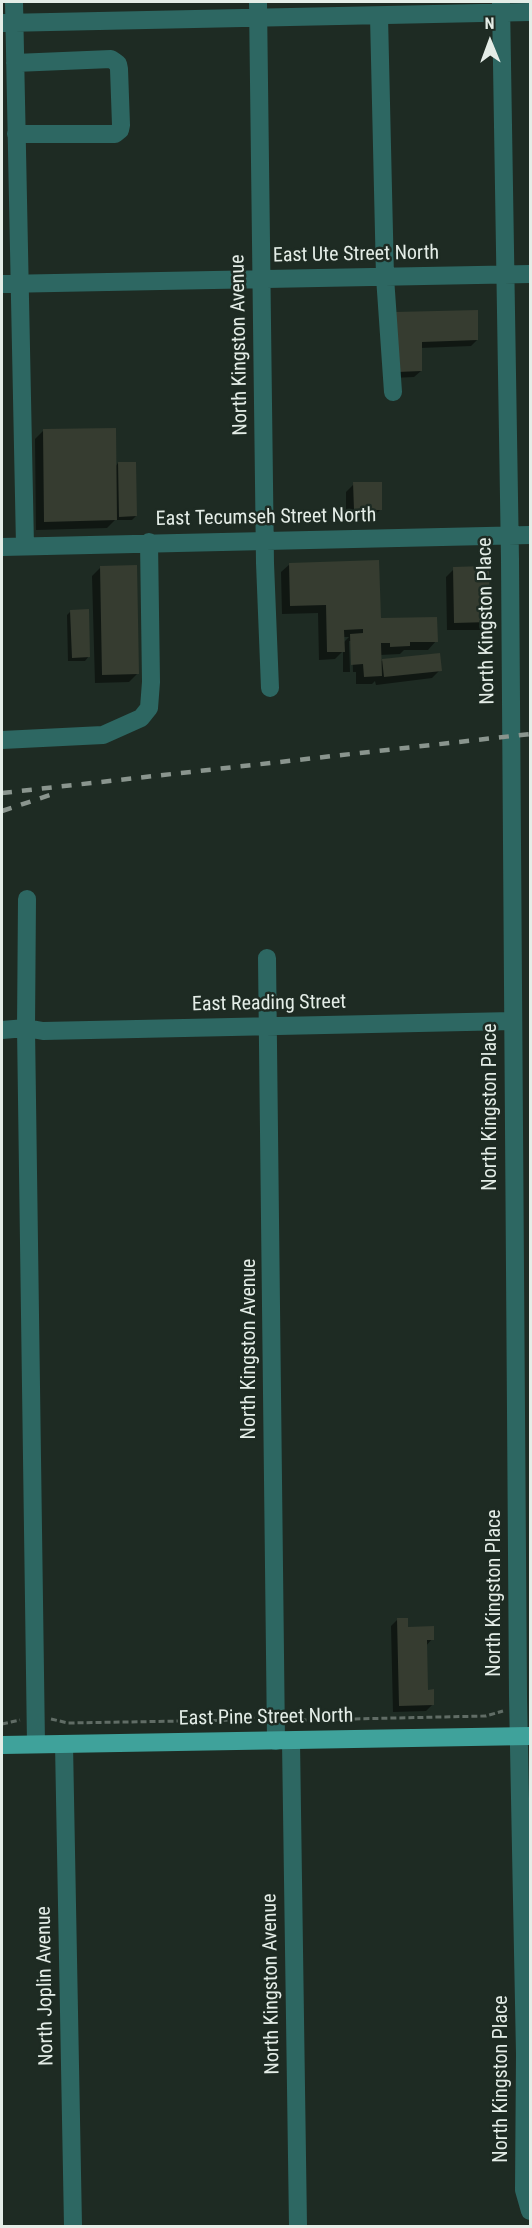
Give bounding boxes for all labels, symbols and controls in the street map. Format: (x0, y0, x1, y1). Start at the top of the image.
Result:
north arrow (460, 12, 520, 72)
text: N (485, 14, 495, 33)
street label: East Ute Street North (273, 242, 439, 268)
street label: North Kingston Avenue (226, 254, 254, 436)
street label: East Tecumseh Street North (155, 504, 377, 532)
street label: North Kingston Place (474, 537, 500, 705)
street label: East Reading Street (192, 991, 346, 1017)
street label: North Kingston Place (479, 1023, 503, 1191)
street label: North Kingston Avenue (238, 1259, 262, 1439)
street label: North Kingston Place (483, 1509, 507, 1677)
street label: East Pine Street North (179, 1704, 353, 1732)
street label: North Kingston Avenue (258, 1893, 286, 2075)
street label: North Joplin Avenue (33, 1906, 59, 2066)
street label: North Kingston Place (490, 1995, 514, 2163)

